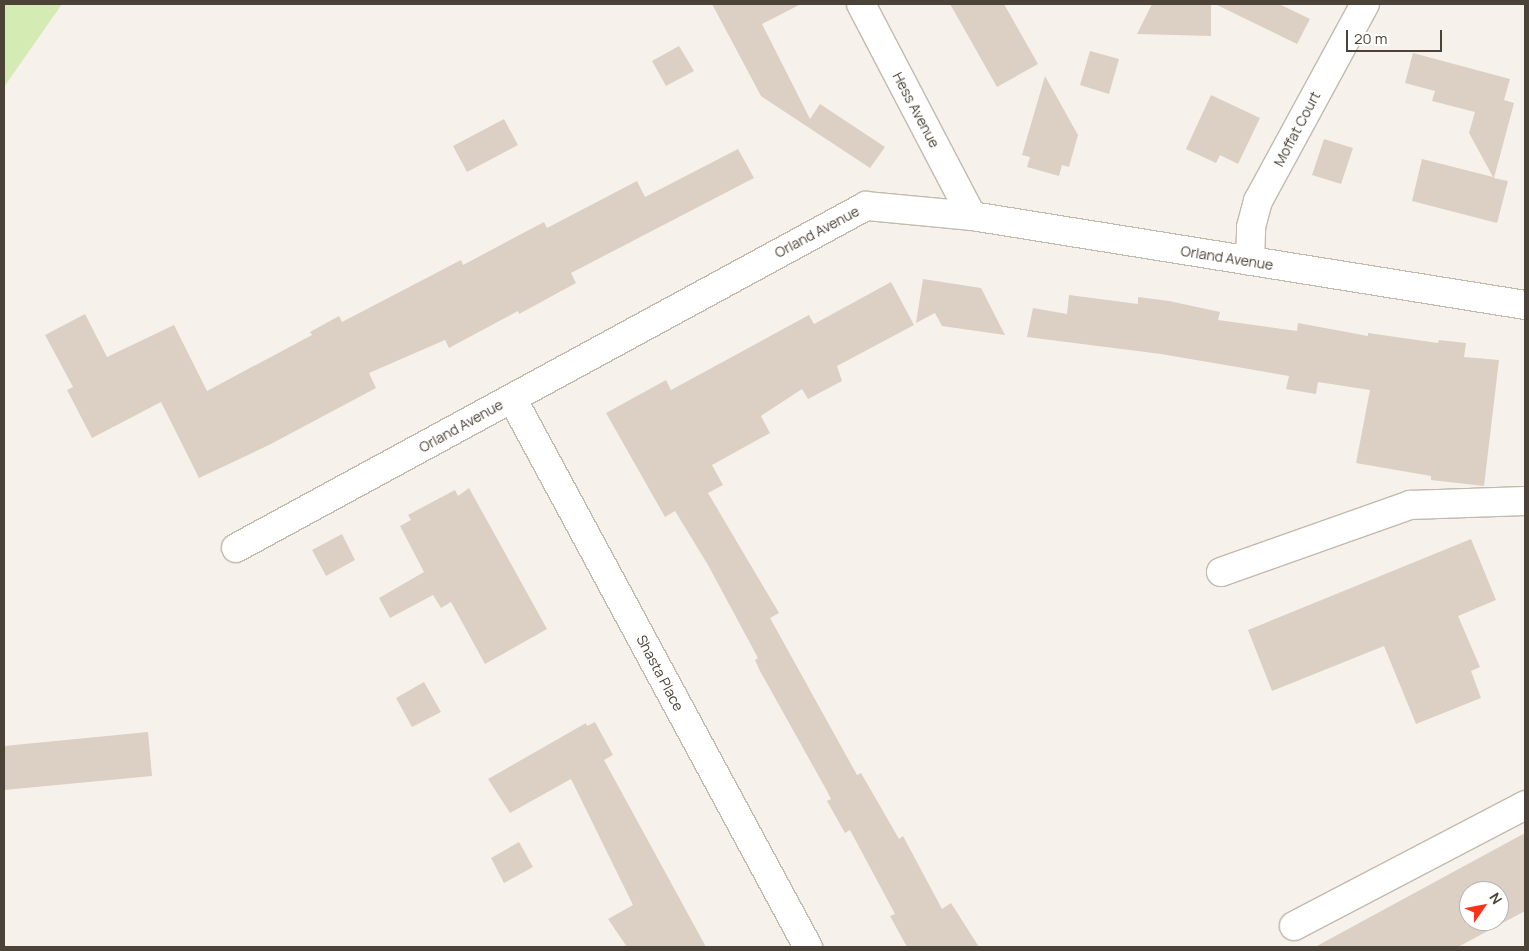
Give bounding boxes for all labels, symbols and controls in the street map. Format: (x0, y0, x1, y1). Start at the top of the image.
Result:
scale bar (1349, 20, 1445, 52)
text: 20 m (1354, 28, 1387, 49)
street label: Hess Avenue (889, 69, 943, 151)
street label: Moffat Court (1270, 89, 1324, 169)
street label: Orland Avenue (772, 203, 862, 261)
street label: Orland Avenue (1180, 242, 1274, 274)
street label: Orland Avenue (416, 396, 506, 456)
street label: Shasta Place (633, 632, 687, 714)
north arrow (1459, 881, 1509, 931)
text: N (1485, 889, 1507, 907)

